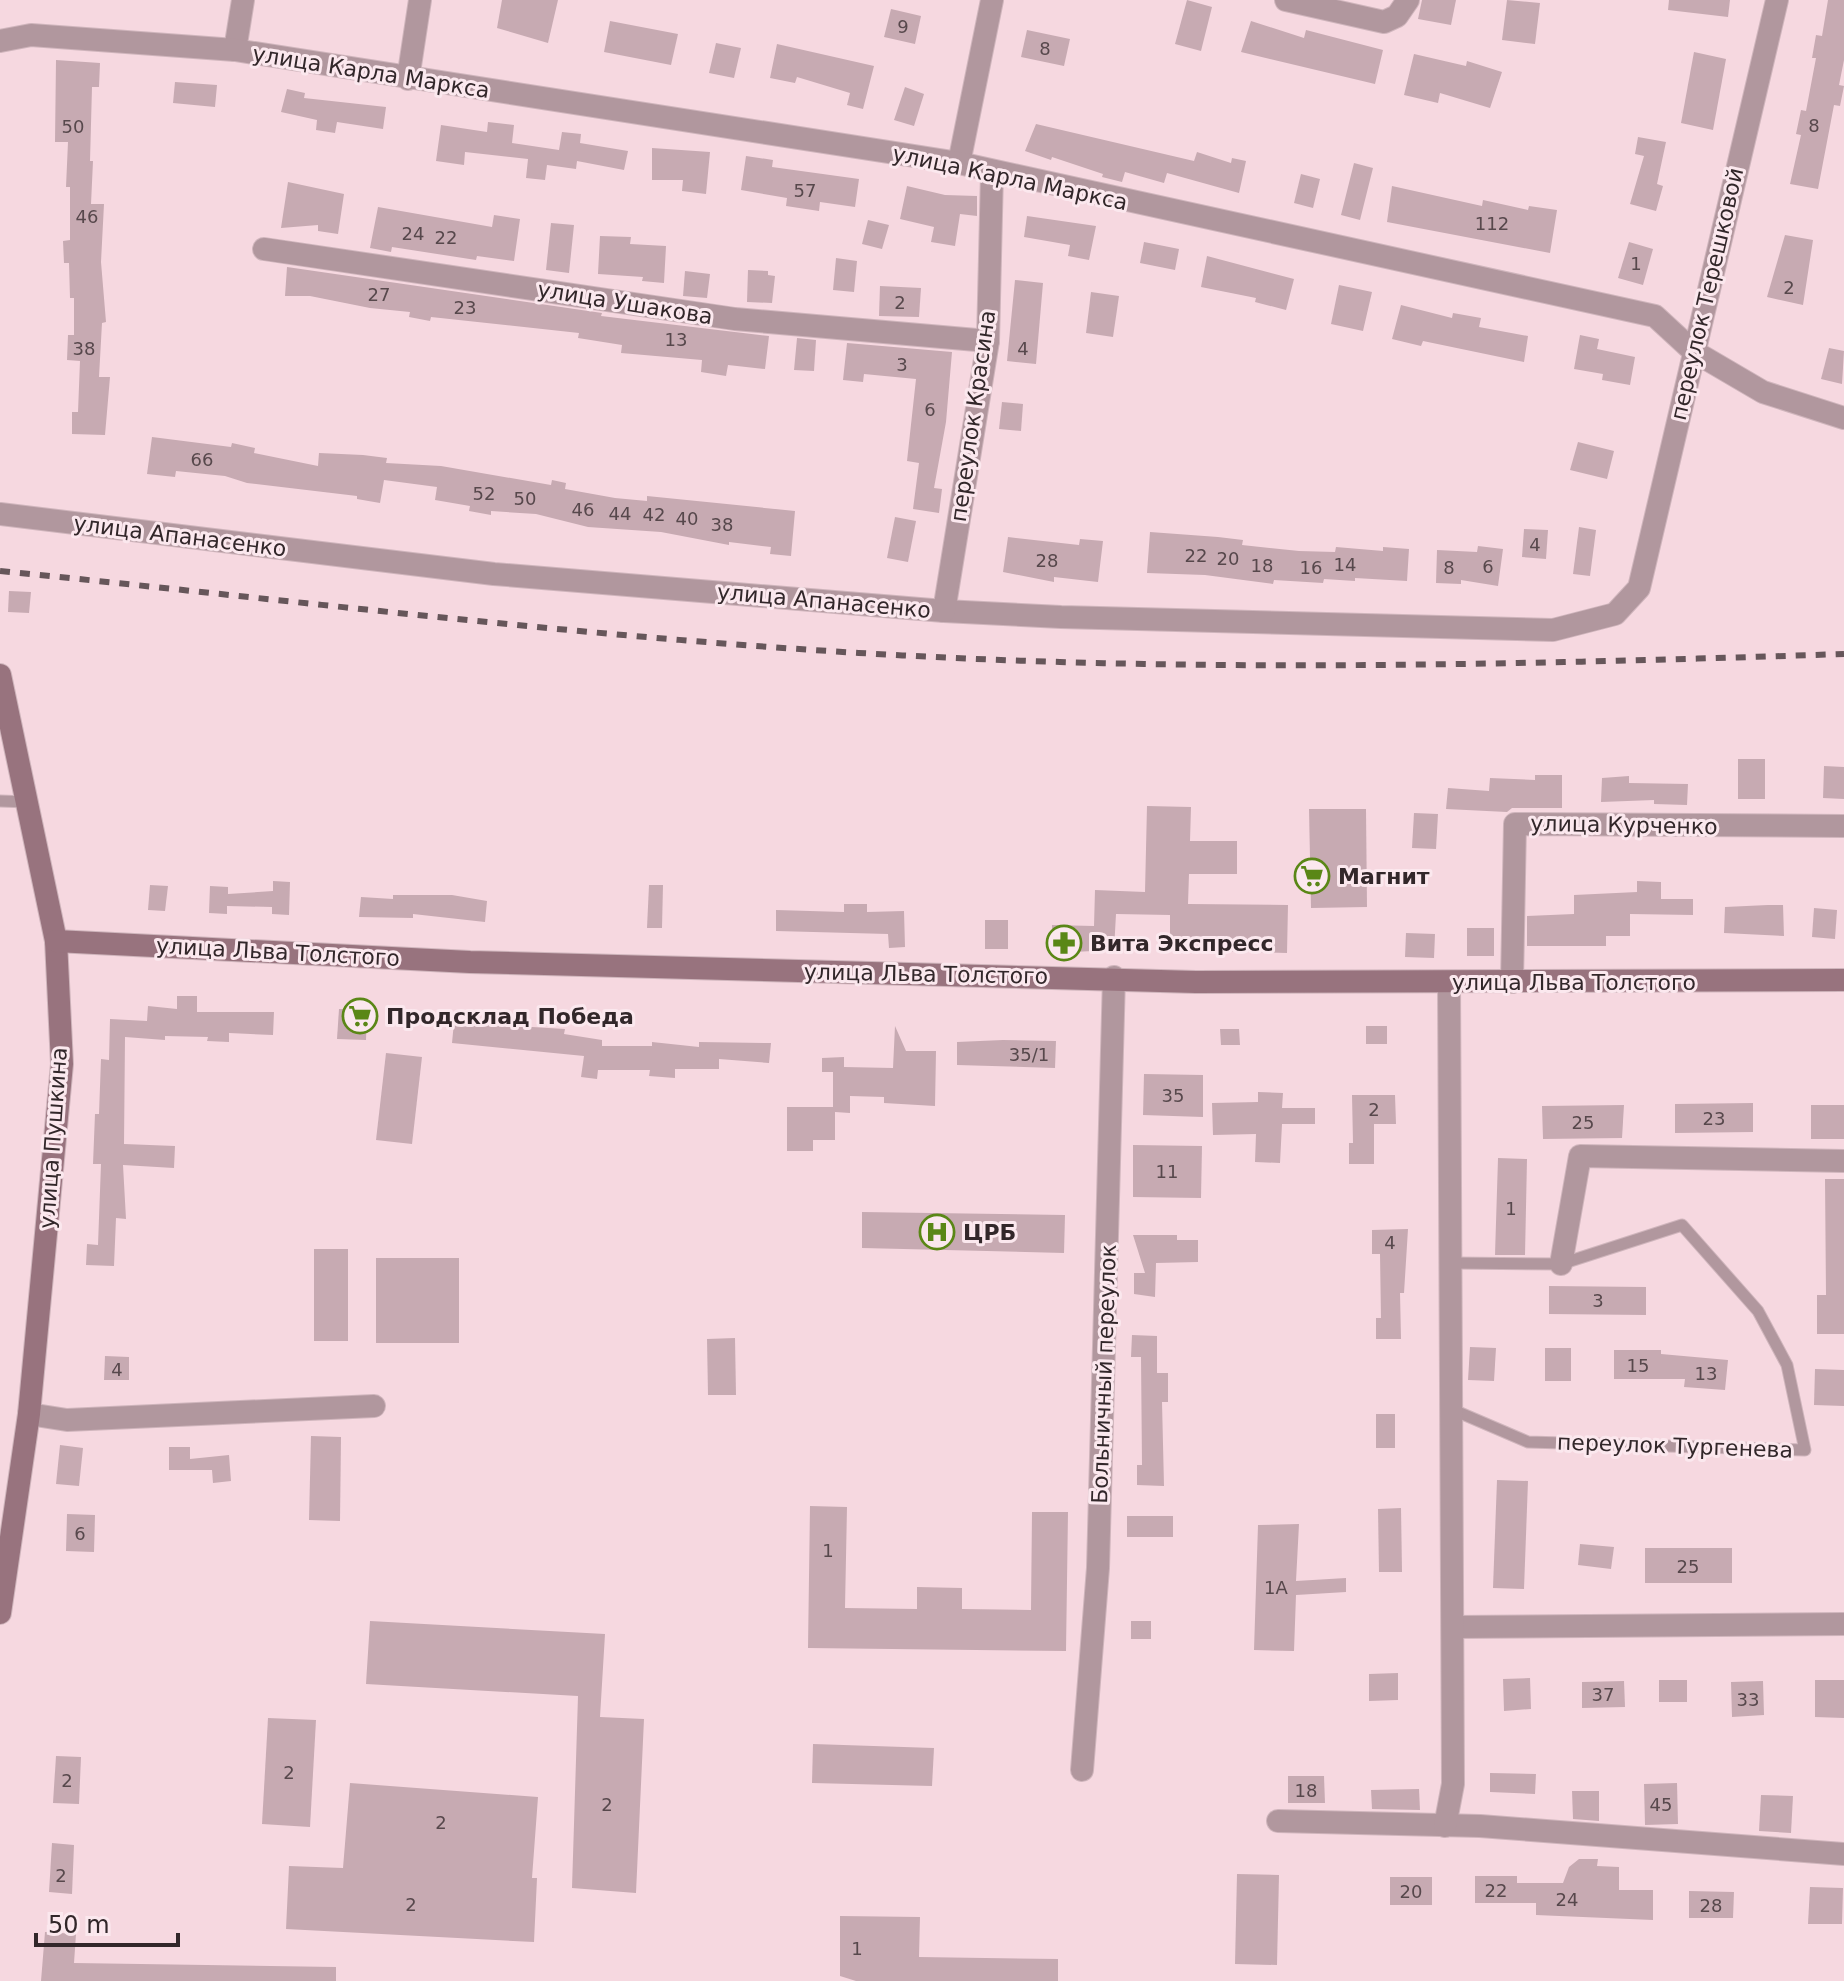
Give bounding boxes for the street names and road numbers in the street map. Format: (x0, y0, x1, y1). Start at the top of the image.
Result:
street label: улица Карла Маркса (251, 41, 491, 103)
street label: улица Карла Маркса (890, 141, 1130, 215)
street label: переулок Терешковой (1666, 165, 1748, 423)
street label: улица Ушакова (536, 277, 714, 329)
street label: переулок Красина (946, 309, 1000, 523)
street label: улица Апанасенко (72, 511, 288, 561)
street label: улица Апанасенко (716, 579, 932, 623)
street label: улица Курченко (1530, 811, 1718, 839)
street label: улица Льва Толстого (155, 933, 401, 971)
street label: улица Льва Толстого (804, 959, 1048, 989)
street label: улица Льва Толстого (1452, 970, 1696, 995)
street label: улица Пушкина (34, 1046, 72, 1230)
street label: Больничный переулок (1087, 1244, 1121, 1504)
street label: переулок Тургенева (1557, 1429, 1793, 1463)

